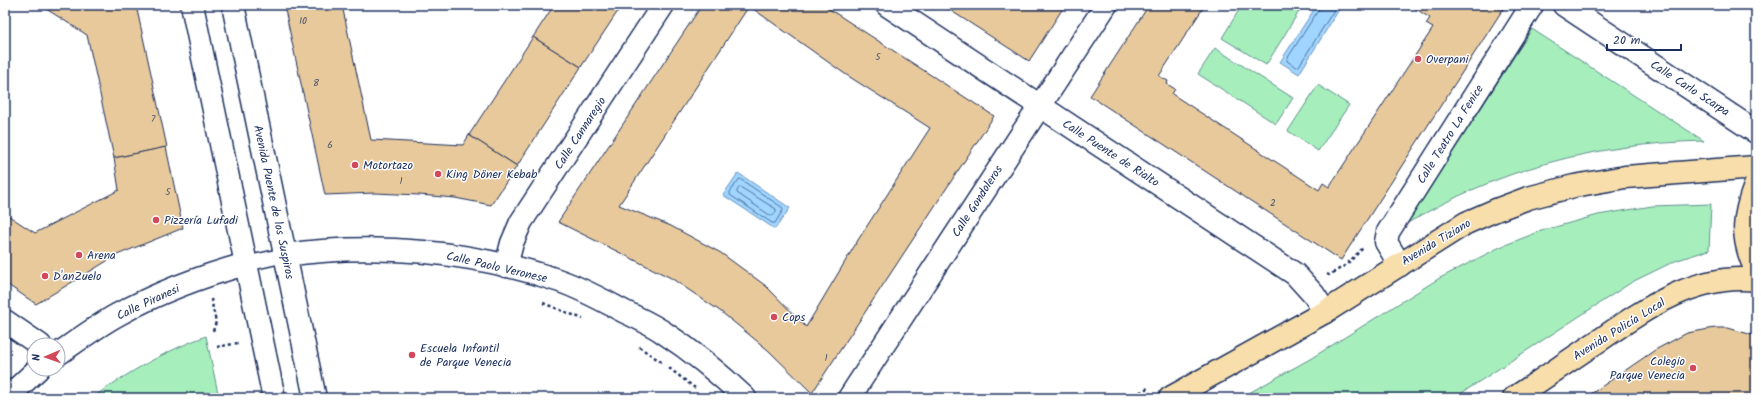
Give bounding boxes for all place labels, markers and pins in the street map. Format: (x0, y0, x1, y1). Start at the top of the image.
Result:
place label: Overpani (1426, 50, 1470, 69)
marker: Overpani (1413, 54, 1423, 64)
place label: Motortazo (363, 156, 413, 175)
marker: Motortazo (350, 160, 360, 170)
place label: King Döner Kebab (446, 165, 538, 184)
marker: King Döner Kebab (433, 169, 443, 179)
place label: Pizzería Lufadi (164, 211, 239, 230)
marker: Pizzería Lufadi (151, 215, 161, 225)
place label: Arena (87, 246, 116, 265)
marker: Arena (74, 250, 84, 260)
place label: D'anZuelo (53, 267, 102, 286)
marker: D'anZuelo (40, 271, 50, 281)
place label: Cops (782, 308, 805, 327)
marker: Cops (769, 312, 779, 322)
place label: Escuela Infantil de Parque Venecia (420, 339, 512, 372)
marker: Escuela Infantil de Parque Venecia (407, 350, 417, 360)
place label: Colegio Parque Venecia (1610, 352, 1685, 385)
marker: Colegio Parque Venecia (1688, 363, 1698, 373)

